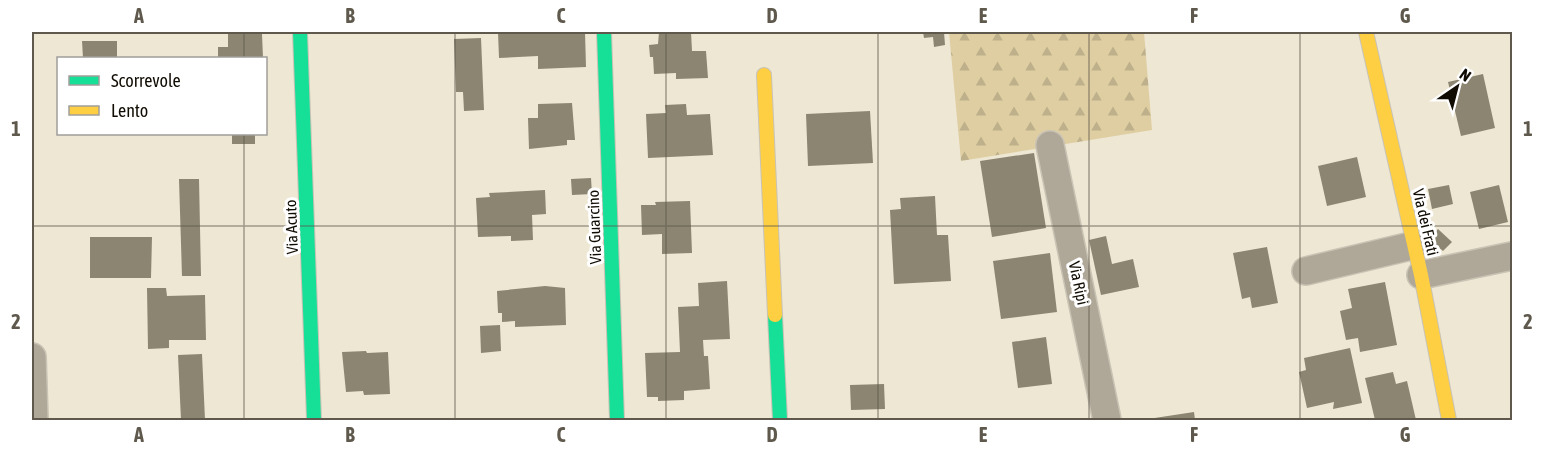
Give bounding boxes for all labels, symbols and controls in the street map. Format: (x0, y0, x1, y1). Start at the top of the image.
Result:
text: A (133, 4, 144, 27)
text: B (345, 4, 355, 27)
text: C (557, 4, 566, 27)
text: D (766, 4, 778, 27)
text: E (979, 4, 988, 27)
text: F (1190, 4, 1198, 27)
text: G (1400, 4, 1411, 27)
legend (57, 57, 267, 135)
north arrow (1427, 57, 1487, 117)
text: N (1457, 65, 1475, 85)
text: Scorrevole (111, 70, 181, 91)
text: Lento (111, 100, 148, 121)
text: 1 (11, 117, 21, 140)
text: 1 (1523, 117, 1533, 140)
street label: Via dei Frati (1410, 187, 1442, 257)
street label: Via Guarcino (584, 190, 604, 264)
street label: Via Acuto (281, 199, 301, 255)
street label: Via Ripi (1065, 260, 1092, 307)
text: 2 (11, 310, 21, 333)
text: 2 (1523, 310, 1533, 333)
text: A (133, 423, 144, 446)
text: B (345, 423, 355, 446)
text: C (557, 423, 566, 446)
text: D (766, 423, 778, 446)
text: E (979, 423, 988, 446)
text: F (1190, 423, 1198, 446)
text: G (1400, 423, 1411, 446)

